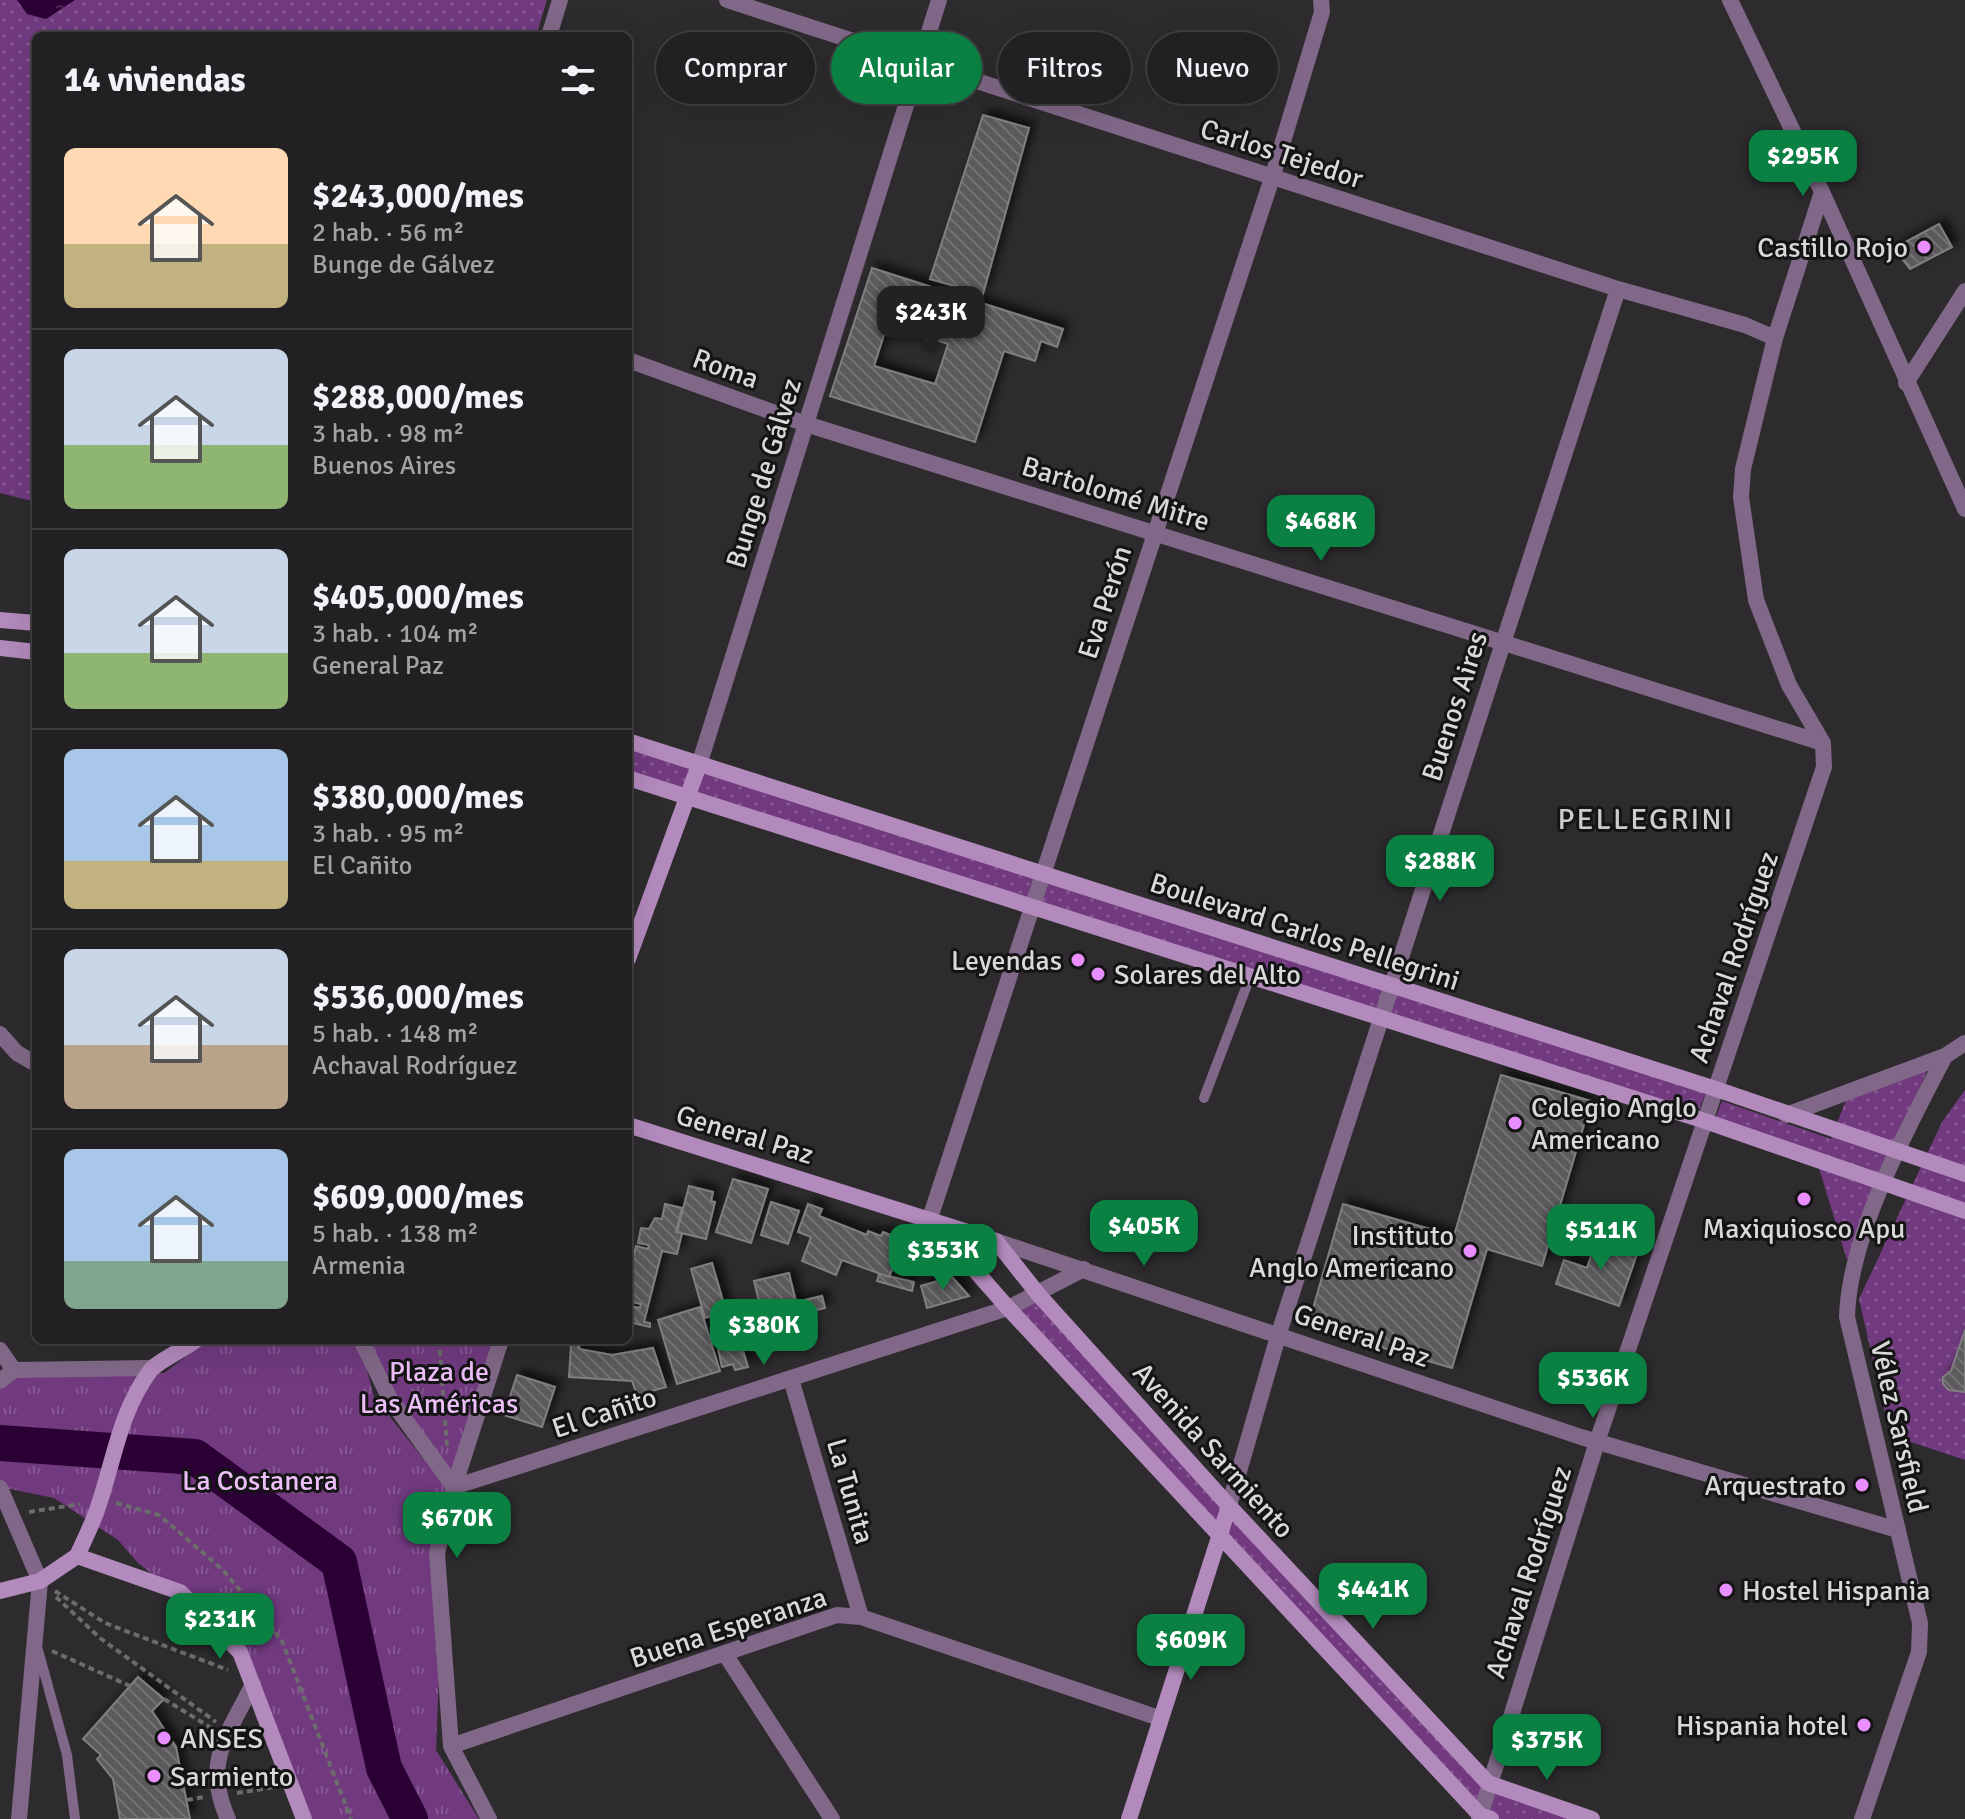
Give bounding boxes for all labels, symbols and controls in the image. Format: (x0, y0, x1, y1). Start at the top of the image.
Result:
chip: Comprar (656, 32, 815, 104)
chip: Alquilar (831, 32, 982, 104)
chip: Filtros (998, 32, 1131, 104)
chip: Nuevo (1147, 32, 1278, 104)
icon: filters (556, 58, 600, 102)
text: 14 viviendas (64, 59, 246, 101)
street label: Carlos Tejedor (1196, 112, 1368, 196)
pin: $295K (1747, 130, 1859, 198)
text: $295K (1767, 140, 1839, 172)
text: $243,000/mes (312, 175, 524, 217)
icon: home (128, 180, 224, 276)
text: 2 hab. · 56 m² (312, 217, 464, 249)
place label: Castillo Rojo (1757, 231, 1908, 265)
marker: Castillo Rojo (1915, 238, 1933, 256)
text: Bunge de Gálvez (312, 249, 495, 281)
pin: $243K (875, 286, 987, 354)
text: $243K (895, 296, 967, 328)
street label: Roma (688, 341, 763, 396)
street label: Bunge de Gálvez (719, 374, 809, 572)
text: $288,000/mes (312, 376, 524, 418)
icon: home (128, 381, 224, 477)
text: 3 hab. · 98 m² (312, 418, 464, 450)
street label: Bartolomé Mitre (1018, 449, 1214, 539)
text: Buenos Aires (312, 450, 456, 482)
pin: $468K (1265, 495, 1377, 563)
text: $468K (1285, 505, 1357, 537)
street label: Eva Perón (1071, 541, 1139, 663)
text: $405,000/mes (312, 576, 524, 618)
icon: home (128, 581, 224, 677)
text: 3 hab. · 104 m² (312, 618, 479, 650)
street label: Buenos Aires (1415, 627, 1495, 785)
text: General Paz (312, 650, 444, 682)
text: $380,000/mes (312, 776, 524, 818)
icon: home (128, 781, 224, 877)
district label: PELLEGRINI (1558, 801, 1734, 838)
text: 3 hab. · 95 m² (312, 818, 464, 850)
pin: $288K (1384, 835, 1496, 903)
text: $288K (1404, 845, 1476, 877)
street label: Achaval Rodríguez (1682, 847, 1786, 1067)
text: El Cañito (312, 850, 412, 882)
street label: Boulevard Carlos Pellegrini (1146, 866, 1464, 998)
place label: Leyendas (951, 944, 1062, 978)
marker: Leyendas (1069, 951, 1087, 969)
place label: Solares del Alto (1114, 958, 1301, 992)
marker: Solares del Alto (1089, 965, 1107, 983)
text: $536,000/mes (312, 976, 524, 1018)
icon: home (128, 981, 224, 1077)
text: 5 hab. · 148 m² (312, 1018, 479, 1050)
text: Achaval Rodríguez (312, 1050, 517, 1082)
place label: Colegio Anglo Americano (1531, 1091, 1697, 1157)
street label: General Paz (672, 1098, 818, 1172)
marker: Colegio Anglo Americano (1506, 1114, 1524, 1132)
text: $609,000/mes (312, 1176, 524, 1218)
icon: home (128, 1181, 224, 1277)
marker: Maxiquiosco Apu (1795, 1190, 1813, 1208)
pin: $405K (1088, 1200, 1200, 1268)
pin: $511K (1545, 1204, 1657, 1272)
text: $405K (1108, 1210, 1180, 1242)
place label: Maxiquiosco Apu (1703, 1212, 1905, 1246)
text: $511K (1565, 1214, 1637, 1246)
text: 5 hab. · 138 m² (312, 1218, 479, 1250)
place label: Instituto Anglo Americano (1249, 1219, 1454, 1285)
pin: $353K (887, 1224, 999, 1292)
text: $353K (907, 1234, 979, 1266)
marker: Instituto Anglo Americano (1461, 1242, 1479, 1260)
text: Armenia (312, 1250, 406, 1282)
street label: General Paz (1289, 1297, 1434, 1375)
pin: $380K (708, 1299, 820, 1367)
text: $380K (728, 1309, 800, 1341)
street label: Vélez Sarsfield (1863, 1338, 1935, 1516)
pin: $536K (1537, 1352, 1649, 1420)
park label: Plaza de Las Américas (360, 1355, 518, 1421)
street label: Avenida Sarmiento (1126, 1356, 1301, 1545)
text: $536K (1557, 1362, 1629, 1394)
street label: El Cañito (548, 1380, 661, 1446)
street label: La Tunita (819, 1435, 881, 1548)
street label: Achaval Rodríguez (1479, 1462, 1579, 1683)
park label: La Costanera (182, 1464, 338, 1498)
place label: Arquestrato (1705, 1469, 1846, 1503)
marker: Arquestrato (1853, 1476, 1871, 1494)
pin: $670K (401, 1492, 513, 1560)
text: $670K (421, 1502, 493, 1534)
pin: $441K (1317, 1563, 1429, 1631)
text: $441K (1337, 1573, 1409, 1605)
place label: Hostel Hispania (1742, 1574, 1930, 1608)
street label: Buena Esperanza (626, 1580, 831, 1676)
marker: Hostel Hispania (1717, 1581, 1735, 1599)
pin: $231K (164, 1593, 276, 1661)
text: $231K (184, 1603, 256, 1635)
pin: $609K (1135, 1614, 1247, 1682)
text: $609K (1155, 1624, 1227, 1656)
place label: Hispania hotel (1676, 1709, 1848, 1743)
pin: $375K (1491, 1714, 1603, 1782)
marker: Hispania hotel (1855, 1716, 1873, 1734)
place label: ANSES (180, 1722, 263, 1756)
text: $375K (1511, 1724, 1583, 1756)
marker: ANSES (155, 1729, 173, 1747)
place label: Sarmiento (170, 1760, 293, 1794)
marker: Sarmiento (145, 1767, 163, 1785)

